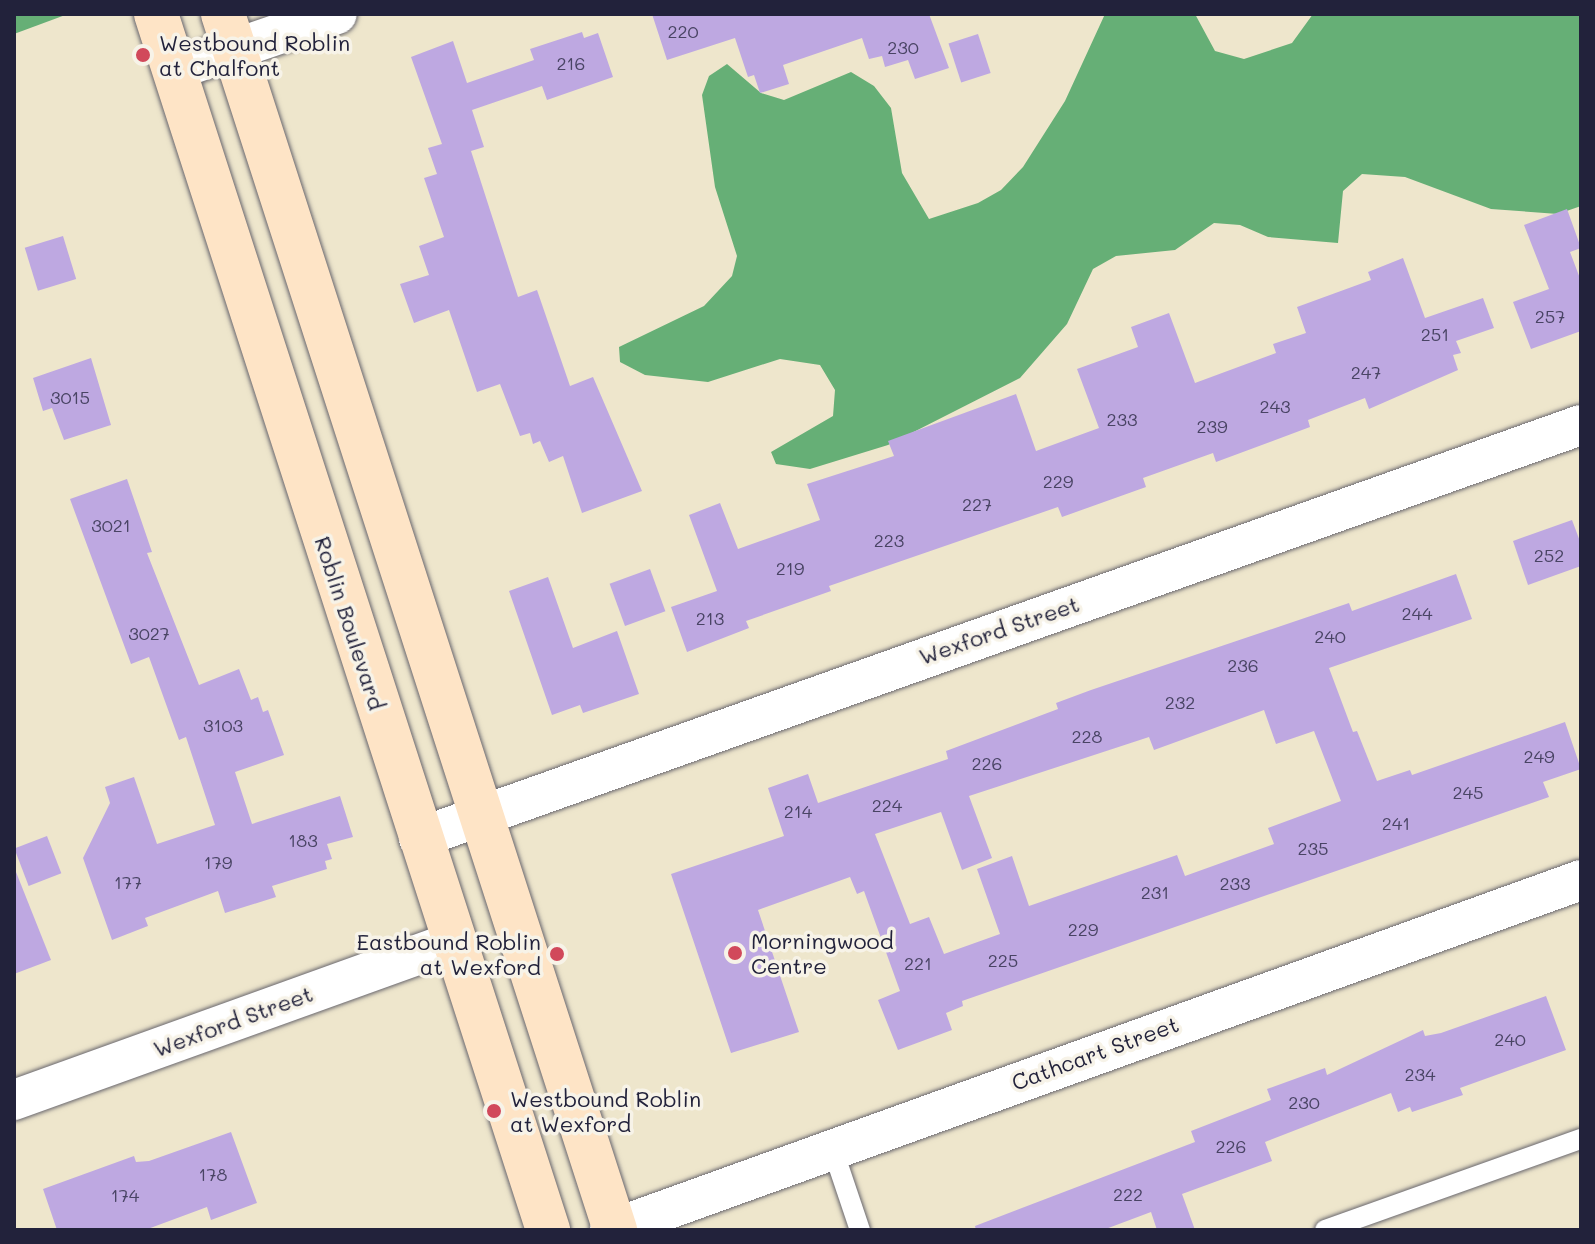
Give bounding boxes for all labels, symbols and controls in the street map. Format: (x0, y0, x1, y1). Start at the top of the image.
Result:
house number: 220 (667, 20, 699, 42)
place label: Westbound Roblin at Chalfont (159, 29, 350, 80)
house number: 230 (887, 36, 919, 58)
marker: Westbound Roblin at Chalfont (134, 46, 152, 64)
house number: 216 (557, 52, 585, 74)
house number: 257 (1535, 305, 1565, 327)
house number: 251 (1421, 323, 1449, 345)
house number: 247 (1351, 361, 1381, 383)
house number: 3015 (50, 386, 90, 408)
house number: 243 (1259, 395, 1291, 417)
house number: 233 (1106, 408, 1138, 430)
house number: 239 (1196, 415, 1228, 437)
house number: 229 (1043, 470, 1073, 492)
house number: 227 (962, 493, 992, 515)
house number: 3021 (91, 514, 131, 536)
house number: 223 (874, 529, 904, 551)
street label: Roblin Boulevard (310, 533, 390, 713)
house number: 252 (1534, 544, 1564, 566)
house number: 219 (776, 557, 804, 579)
street label: Wexford Street (915, 590, 1083, 670)
house number: 244 (1401, 602, 1433, 624)
house number: 213 (696, 607, 724, 629)
house number: 3027 (128, 622, 170, 644)
house number: 240 (1314, 625, 1346, 647)
house number: 236 (1227, 654, 1259, 676)
house number: 232 (1165, 691, 1195, 713)
house number: 3103 (203, 714, 243, 736)
house number: 228 (1072, 725, 1102, 747)
house number: 249 (1523, 745, 1555, 767)
house number: 226 (972, 752, 1002, 774)
house number: 245 (1452, 781, 1484, 803)
house number: 224 (872, 794, 902, 816)
house number: 214 (784, 800, 812, 822)
house number: 241 (1382, 812, 1410, 834)
house number: 183 (288, 829, 318, 851)
house number: 235 (1297, 837, 1329, 859)
house number: 179 (204, 851, 232, 873)
house number: 177 (114, 871, 142, 893)
house number: 233 (1219, 872, 1251, 894)
house number: 231 (1141, 881, 1169, 903)
house number: 229 (1068, 918, 1098, 940)
place label: Morningwood Centre (751, 927, 894, 978)
place label: Eastbound Roblin at Wexford (356, 928, 541, 980)
marker: Morningwood Centre (726, 944, 744, 962)
marker: Eastbound Roblin at Wexford (548, 945, 566, 963)
house number: 225 (988, 949, 1018, 971)
house number: 221 (904, 952, 932, 974)
street label: Wexford Street (150, 980, 316, 1062)
street label: Cathcart Street (1008, 1011, 1182, 1095)
house number: 240 (1494, 1028, 1526, 1050)
house number: 234 (1404, 1063, 1436, 1085)
place label: Westbound Roblin at Wexford (510, 1085, 701, 1136)
house number: 230 (1288, 1091, 1320, 1113)
marker: Westbound Roblin at Wexford (485, 1102, 503, 1120)
house number: 226 (1216, 1135, 1246, 1157)
house number: 178 (199, 1163, 227, 1185)
house number: 222 (1113, 1183, 1143, 1205)
house number: 174 (111, 1184, 139, 1206)

